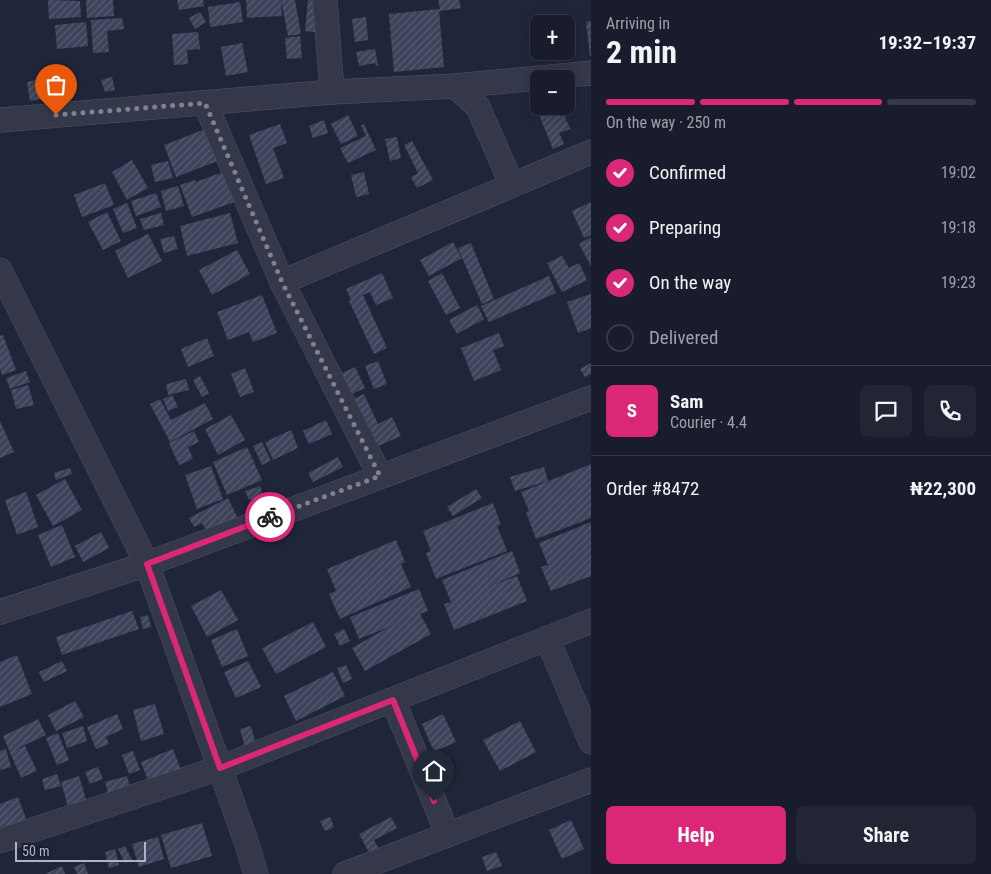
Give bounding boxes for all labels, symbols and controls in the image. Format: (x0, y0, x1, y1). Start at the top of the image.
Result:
text: Arriving in (606, 14, 670, 33)
map controls (530, 15, 575, 115)
button: + (530, 15, 575, 60)
text: 19:32–19:37 (878, 31, 976, 54)
text: 2 min (606, 33, 677, 71)
pin (35, 64, 77, 115)
button: − (530, 70, 575, 115)
icon: bag (42, 71, 70, 99)
text: On the way · 250 m (606, 113, 726, 132)
icon: check (606, 159, 634, 187)
text: Confirmed (649, 161, 726, 184)
text: 19:02 (941, 163, 976, 182)
icon: check (606, 214, 634, 242)
text: Preparing (649, 216, 721, 239)
text: 19:18 (941, 218, 976, 237)
icon: check (606, 269, 634, 297)
text: On the way (649, 271, 731, 294)
text: 19:23 (941, 273, 976, 292)
text: Delivered (649, 326, 718, 349)
button: chat (860, 385, 912, 437)
button: phone (924, 385, 976, 437)
text: Sam (670, 390, 703, 413)
text: S (627, 399, 637, 422)
text: Courier · 4.4 (670, 413, 747, 432)
text: Order #8472 (606, 477, 699, 500)
text: ₦22,300 (910, 477, 976, 500)
courier (245, 492, 295, 542)
icon: bike (256, 503, 284, 531)
pin (413, 750, 455, 801)
icon: home (420, 757, 448, 785)
button: Help (606, 806, 786, 864)
button: Share (796, 806, 976, 864)
scale bar (15, 839, 146, 862)
text: 50 m (22, 843, 50, 859)

